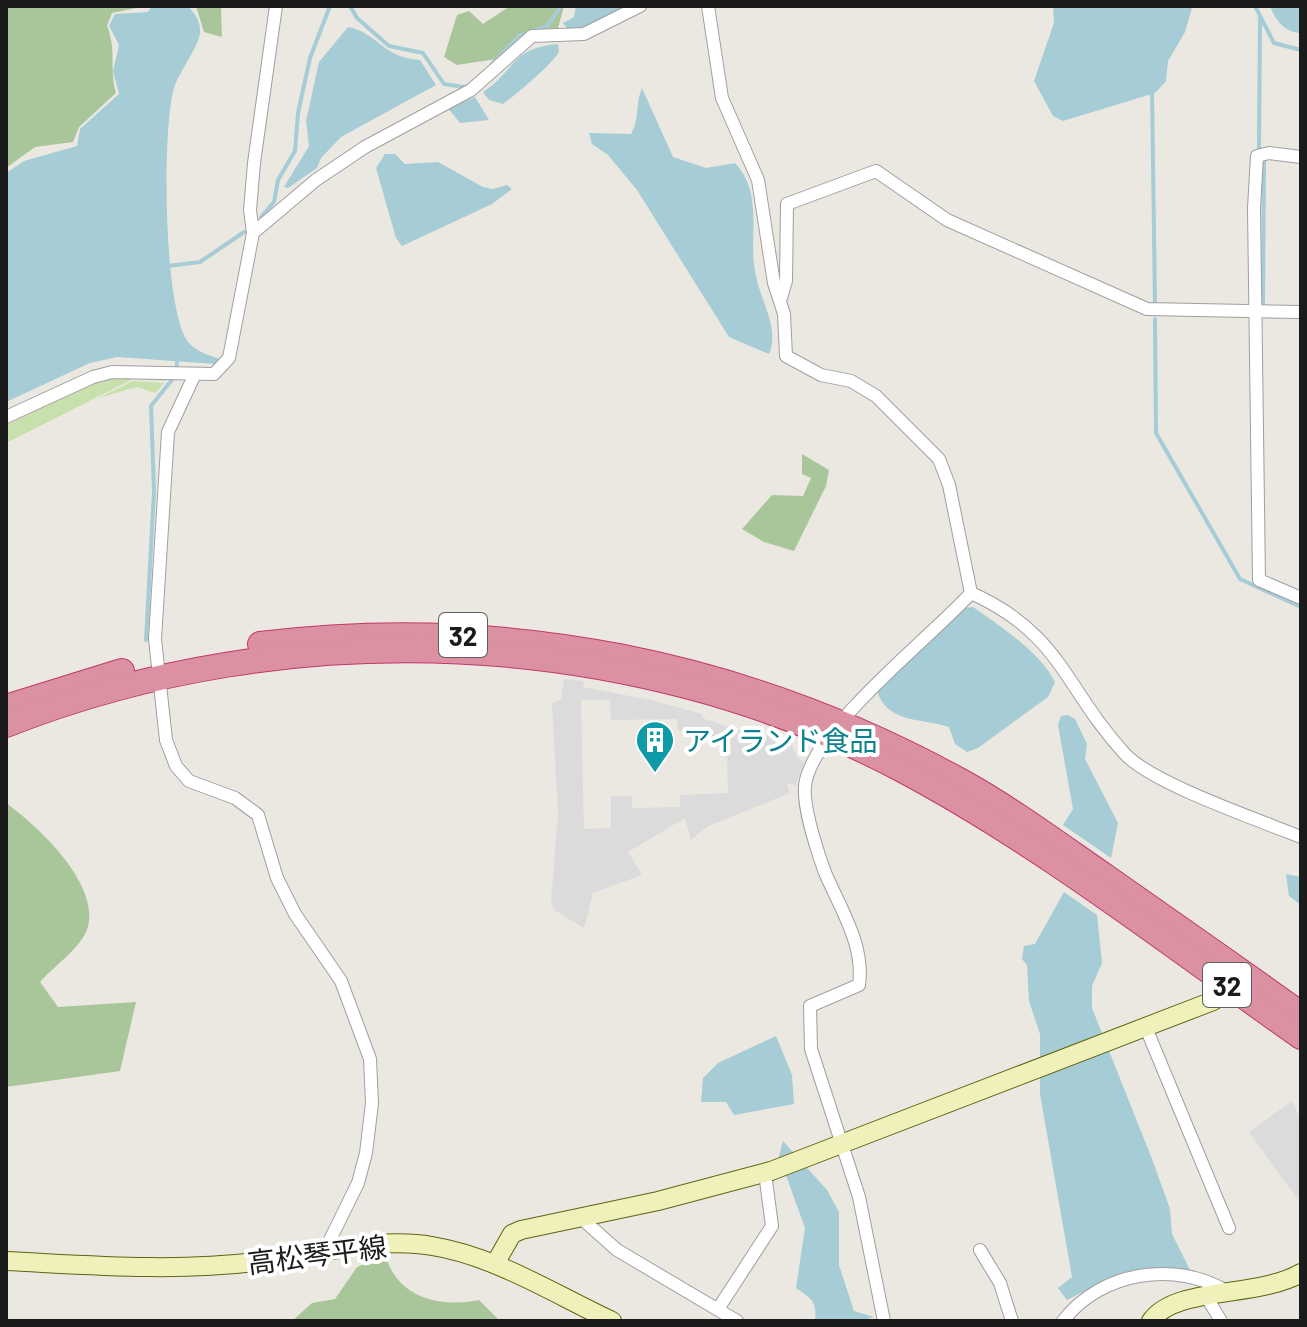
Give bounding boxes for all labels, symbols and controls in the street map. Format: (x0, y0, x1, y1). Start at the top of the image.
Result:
road number: 32 (439, 613, 487, 657)
building icon: アイランド食品 (634, 719, 676, 774)
place label: アイランド食品 (683, 723, 878, 757)
road number: 32 (1203, 963, 1251, 1007)
street label: 高松琴平線 (245, 1229, 389, 1279)

